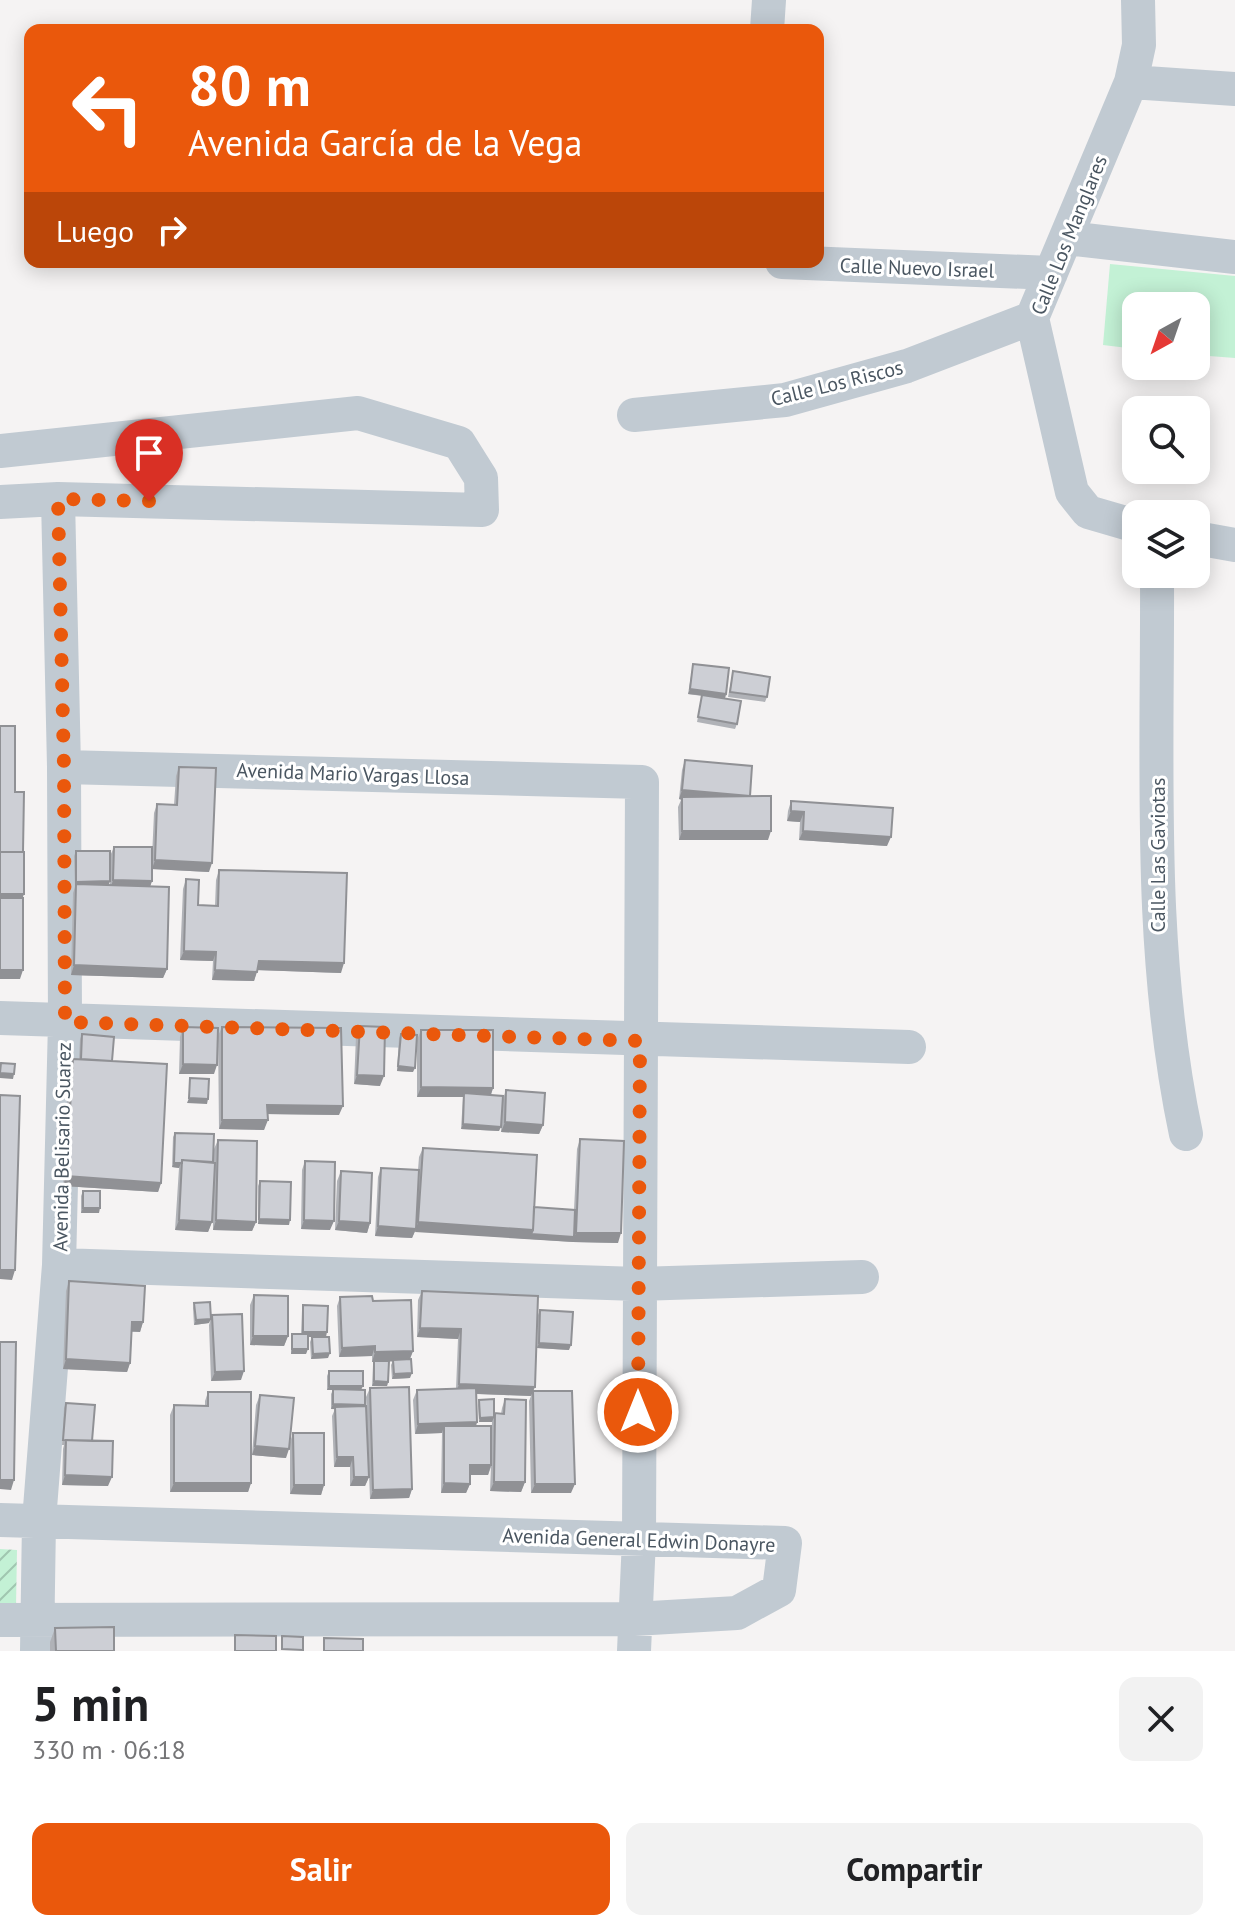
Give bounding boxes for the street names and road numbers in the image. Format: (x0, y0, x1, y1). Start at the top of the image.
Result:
street label: Calle Los Manglares (1025, 151, 1113, 319)
street label: Calle Nuevo Israel (839, 252, 995, 284)
street label: Calle Los Riscos (768, 354, 906, 412)
street label: Avenida Mario Vargas Llosa (236, 757, 470, 791)
street label: Calle Las Gaviotas (1145, 778, 1171, 932)
street label: Avenida Belisario Suarez (47, 1042, 77, 1252)
street label: Avenida General Edwin Donayre (502, 1522, 776, 1558)

